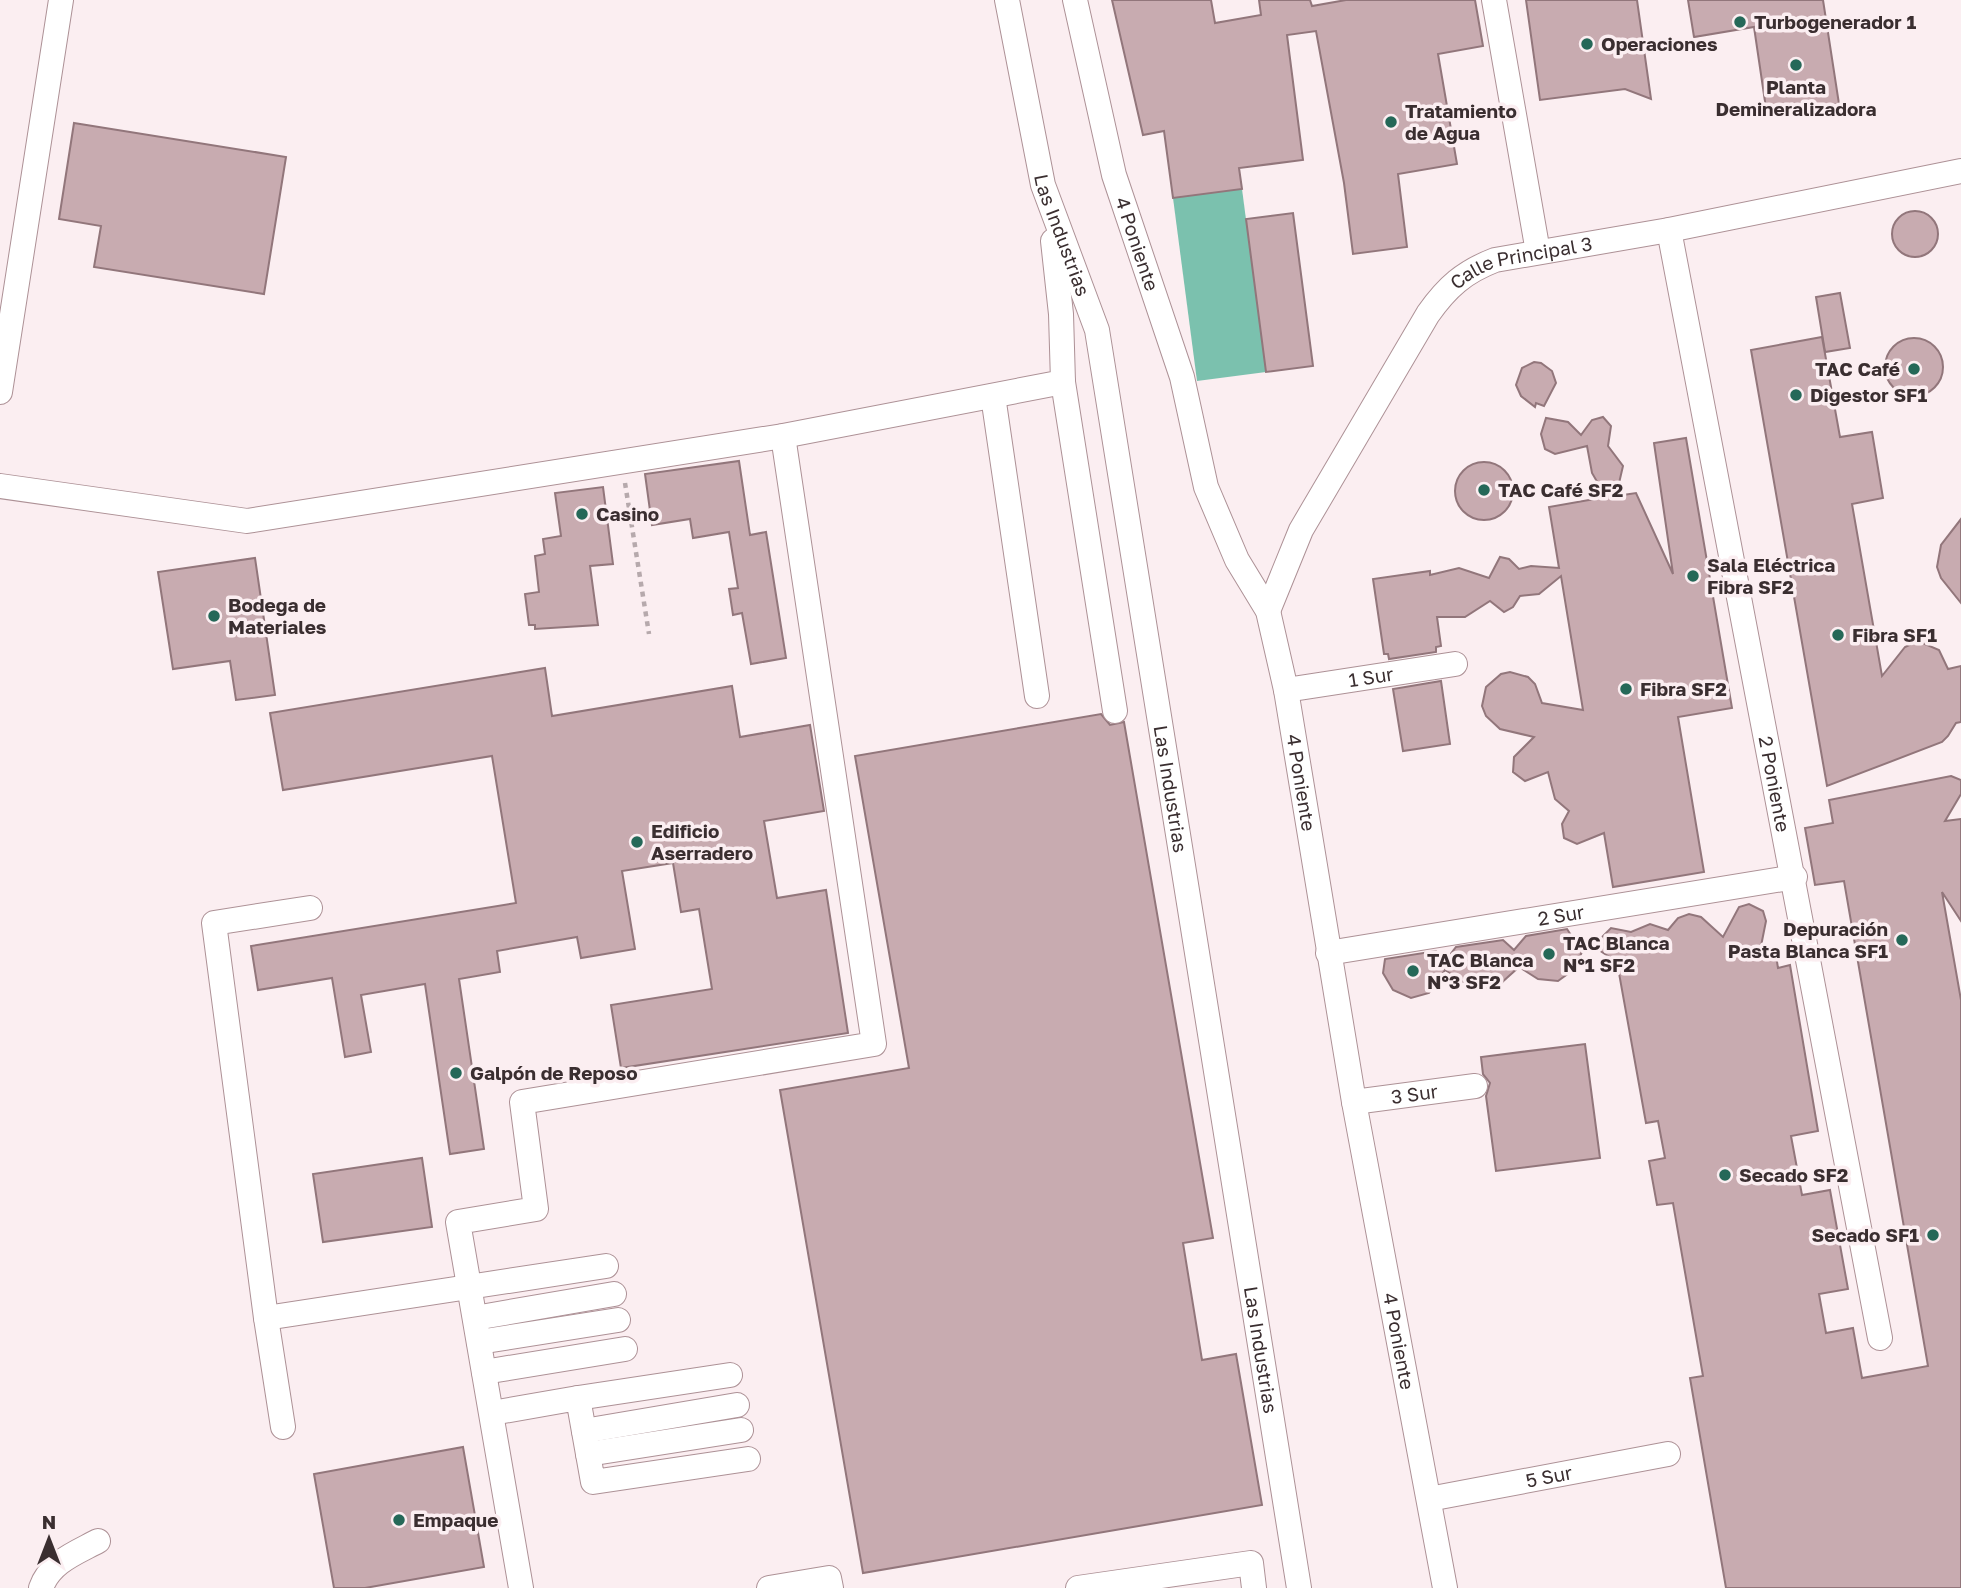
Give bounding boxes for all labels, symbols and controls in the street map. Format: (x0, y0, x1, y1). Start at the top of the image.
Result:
place label: Turbogenerador 1 (1754, 10, 1916, 33)
marker: Turbogenerador 1 (1732, 14, 1748, 30)
place label: Operaciones (1601, 32, 1718, 55)
marker: Operaciones (1579, 36, 1595, 52)
marker: Planta Demineralizadora (1788, 57, 1804, 73)
place label: Planta Demineralizadora (1715, 75, 1877, 120)
place label: Tratamiento de Agua (1405, 99, 1517, 144)
marker: Tratamiento de Agua (1383, 114, 1399, 130)
street label: Las Industrias (1030, 172, 1095, 299)
street label: 4 Poniente (1111, 194, 1164, 294)
street label: Calle Principal 3 (1445, 231, 1594, 294)
place label: TAC Café (1815, 357, 1900, 380)
marker: TAC Café (1906, 361, 1922, 377)
place label: Digestor SF1 (1810, 383, 1927, 406)
marker: Digestor SF1 (1788, 387, 1804, 403)
place label: TAC Café SF2 (1498, 478, 1623, 501)
marker: TAC Café SF2 (1476, 482, 1492, 498)
place label: Casino (596, 502, 659, 525)
marker: Casino (574, 506, 590, 522)
place label: Sala Eléctrica Fibra SF2 (1707, 553, 1835, 598)
marker: Sala Eléctrica Fibra SF2 (1685, 568, 1701, 584)
place label: Bodega de Materiales (228, 593, 327, 638)
marker: Bodega de Materiales (206, 608, 222, 624)
place label: Fibra SF1 (1852, 623, 1937, 646)
marker: Fibra SF1 (1830, 627, 1846, 643)
street label: 1 Sur (1347, 662, 1396, 691)
place label: Fibra SF2 (1640, 677, 1727, 700)
marker: Fibra SF2 (1618, 681, 1634, 697)
street label: Las Industrias (1150, 724, 1193, 854)
street label: 4 Poniente (1282, 732, 1321, 833)
street label: 2 Poniente (1755, 734, 1795, 834)
place label: Edificio Aserradero (651, 819, 753, 864)
marker: Edificio Aserradero (629, 834, 645, 850)
street label: 2 Sur (1536, 899, 1586, 930)
place label: Depuración Pasta Blanca SF1 (1728, 917, 1888, 962)
place label: TAC Blanca N°1 SF2 (1563, 931, 1670, 976)
marker: Depuración Pasta Blanca SF1 (1894, 932, 1910, 948)
marker: TAC Blanca N°1 SF2 (1541, 946, 1557, 962)
place label: TAC Blanca N°3 SF2 (1427, 948, 1534, 993)
marker: TAC Blanca N°3 SF2 (1405, 963, 1421, 979)
place label: Galpón de Reposo (470, 1061, 638, 1084)
marker: Galpón de Reposo (448, 1065, 464, 1081)
street label: 3 Sur (1390, 1079, 1440, 1108)
place label: Secado SF2 (1739, 1163, 1848, 1186)
marker: Secado SF2 (1717, 1167, 1733, 1183)
place label: Secado SF1 (1811, 1223, 1919, 1246)
marker: Secado SF1 (1925, 1227, 1941, 1243)
street label: Las Industrias (1240, 1284, 1283, 1415)
street label: 4 Poniente (1379, 1291, 1420, 1391)
street label: 5 Sur (1524, 1460, 1575, 1492)
north arrow (14, 1504, 84, 1574)
place label: Empaque (413, 1508, 498, 1531)
text: N (42, 1510, 56, 1533)
marker: Empaque (391, 1512, 407, 1528)

